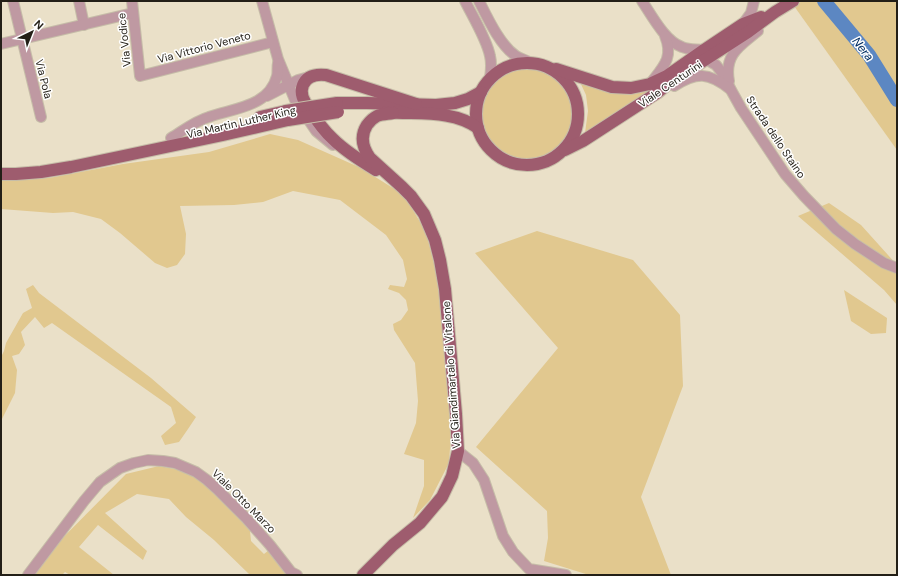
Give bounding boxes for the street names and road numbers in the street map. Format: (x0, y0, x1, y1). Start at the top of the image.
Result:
street label: Via Vodice (114, 12, 134, 68)
street label: Via Vittorio Veneto (156, 28, 252, 66)
street label: Viale Centurini (635, 57, 705, 111)
street label: Via Pola (32, 58, 56, 100)
street label: Strada dello Staino (743, 93, 809, 181)
street label: Via Martin Luther King (185, 103, 297, 141)
street label: Via Giandimartalo di Vitalone (439, 301, 463, 449)
street label: Viale Otto Marzo (209, 466, 279, 536)

